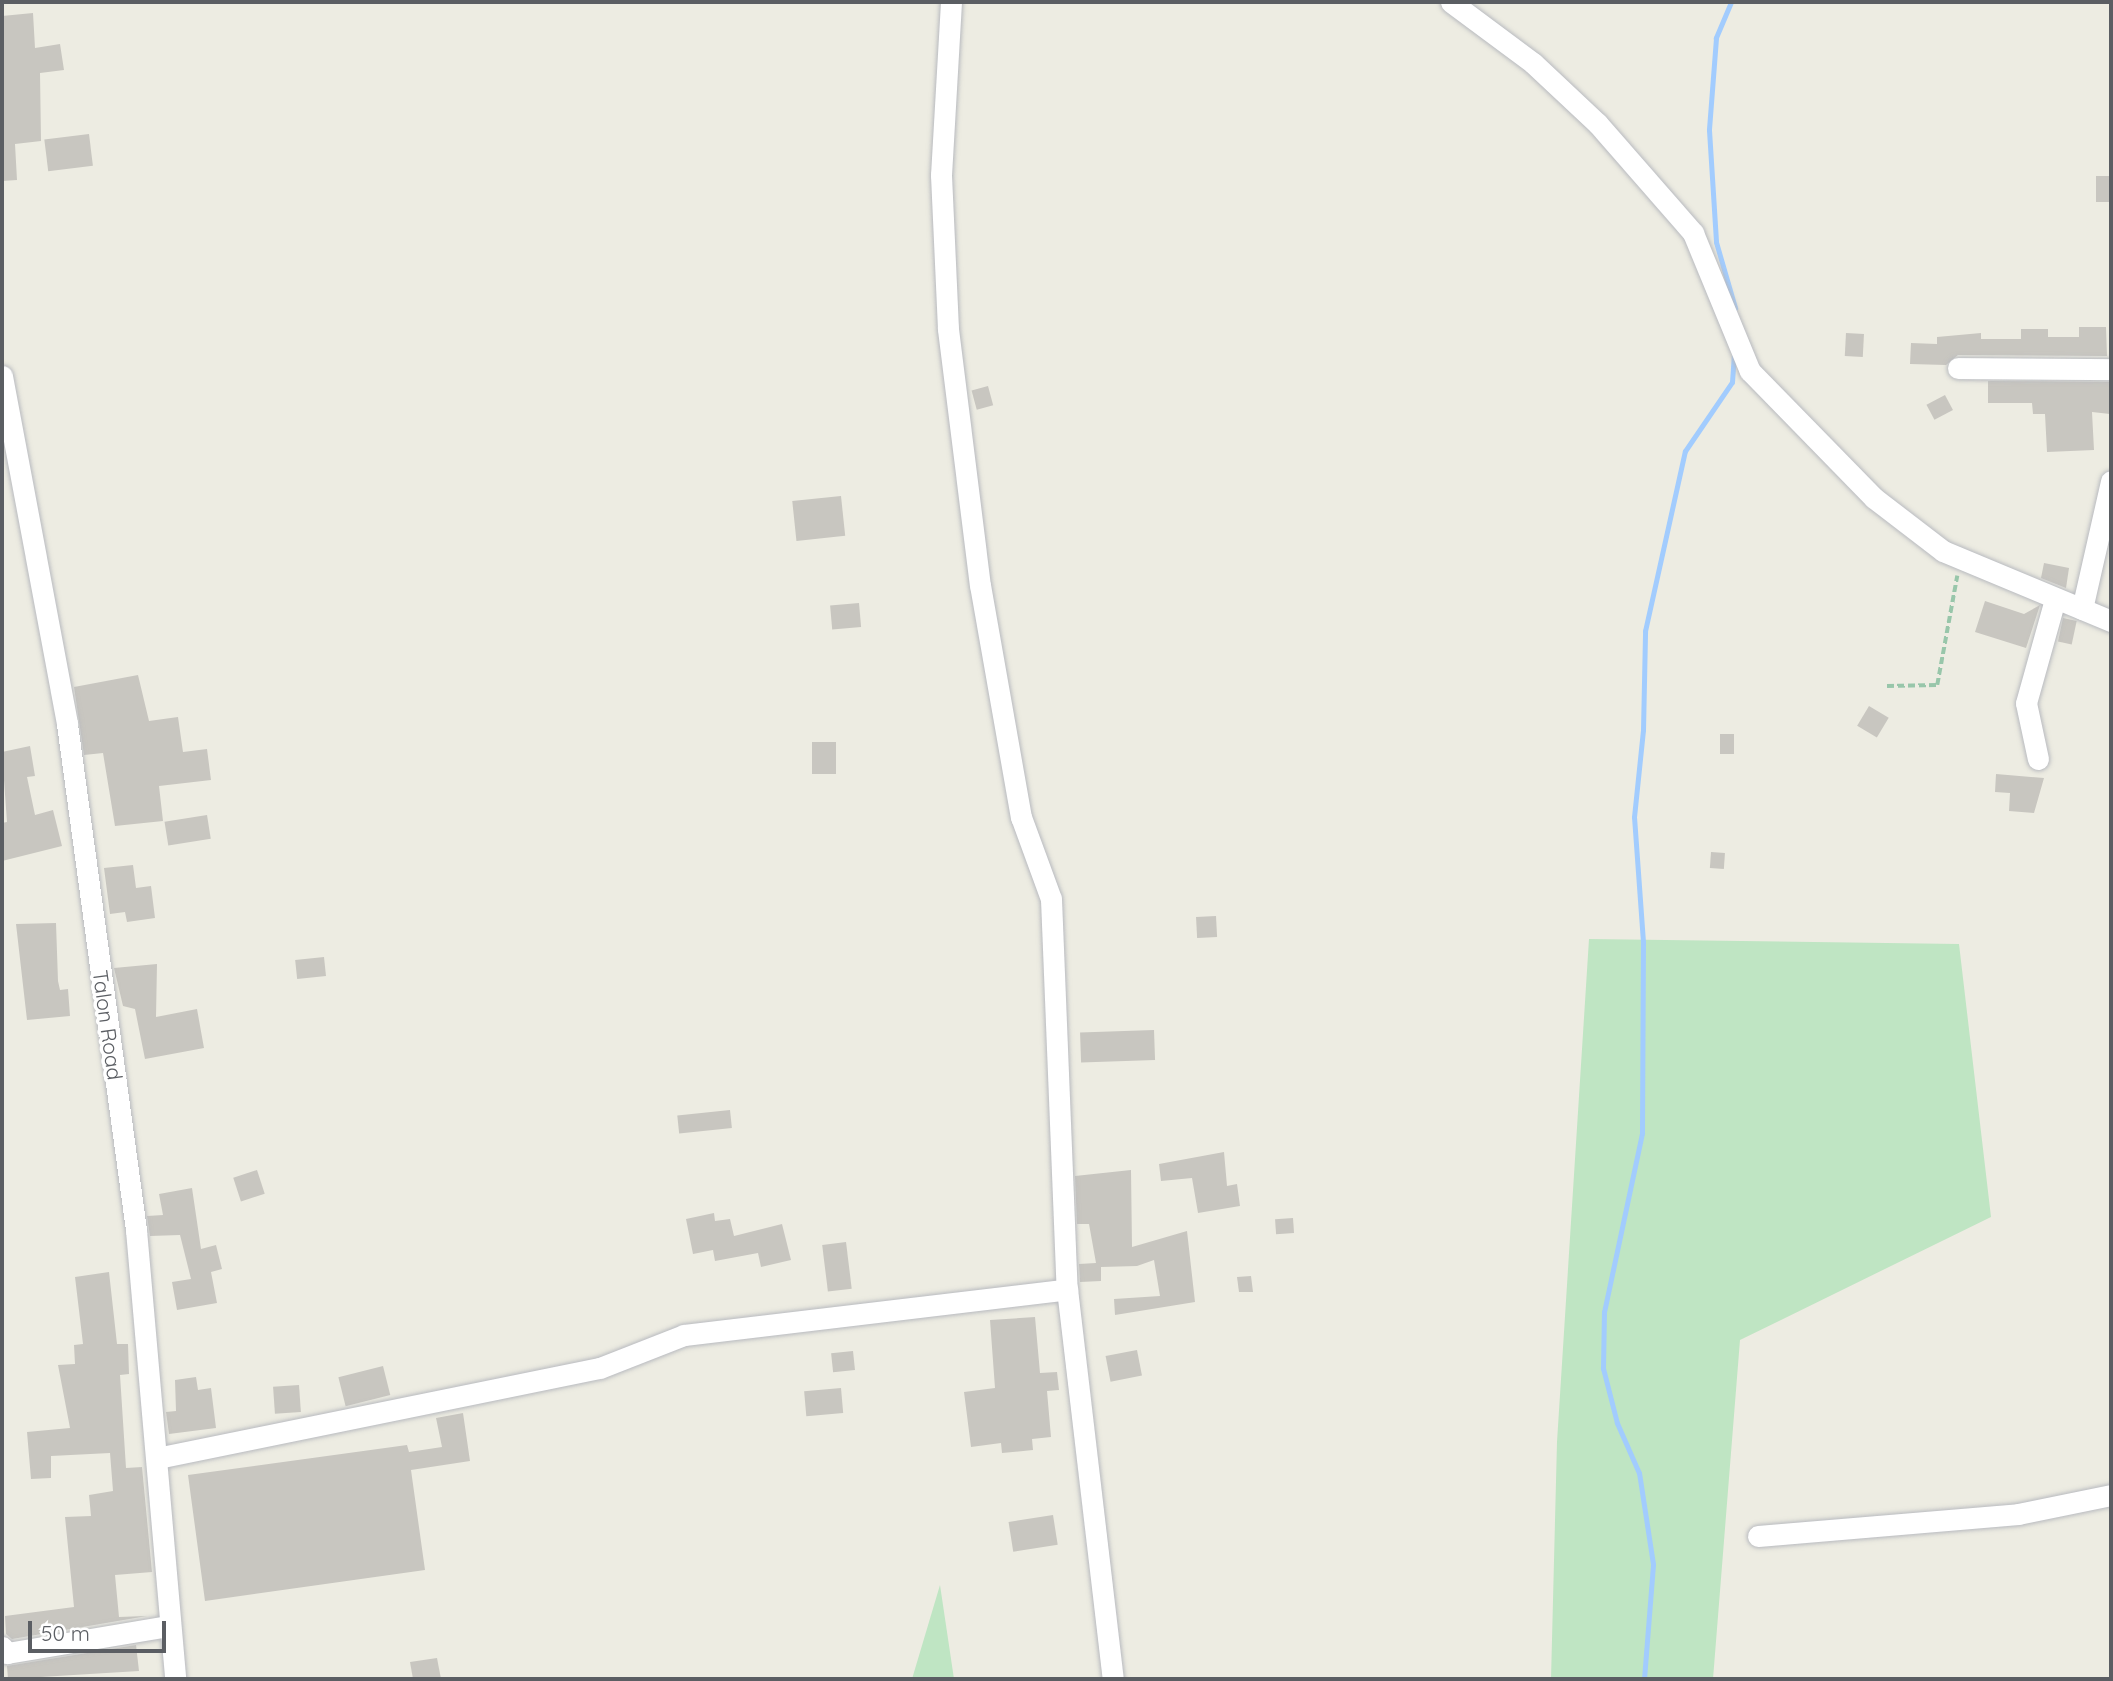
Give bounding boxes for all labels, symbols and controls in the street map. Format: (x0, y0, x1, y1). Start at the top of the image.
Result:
street label: Talon Road (88, 968, 128, 1082)
scale bar (32, 1608, 170, 1652)
text: 50 m (41, 1620, 90, 1646)

